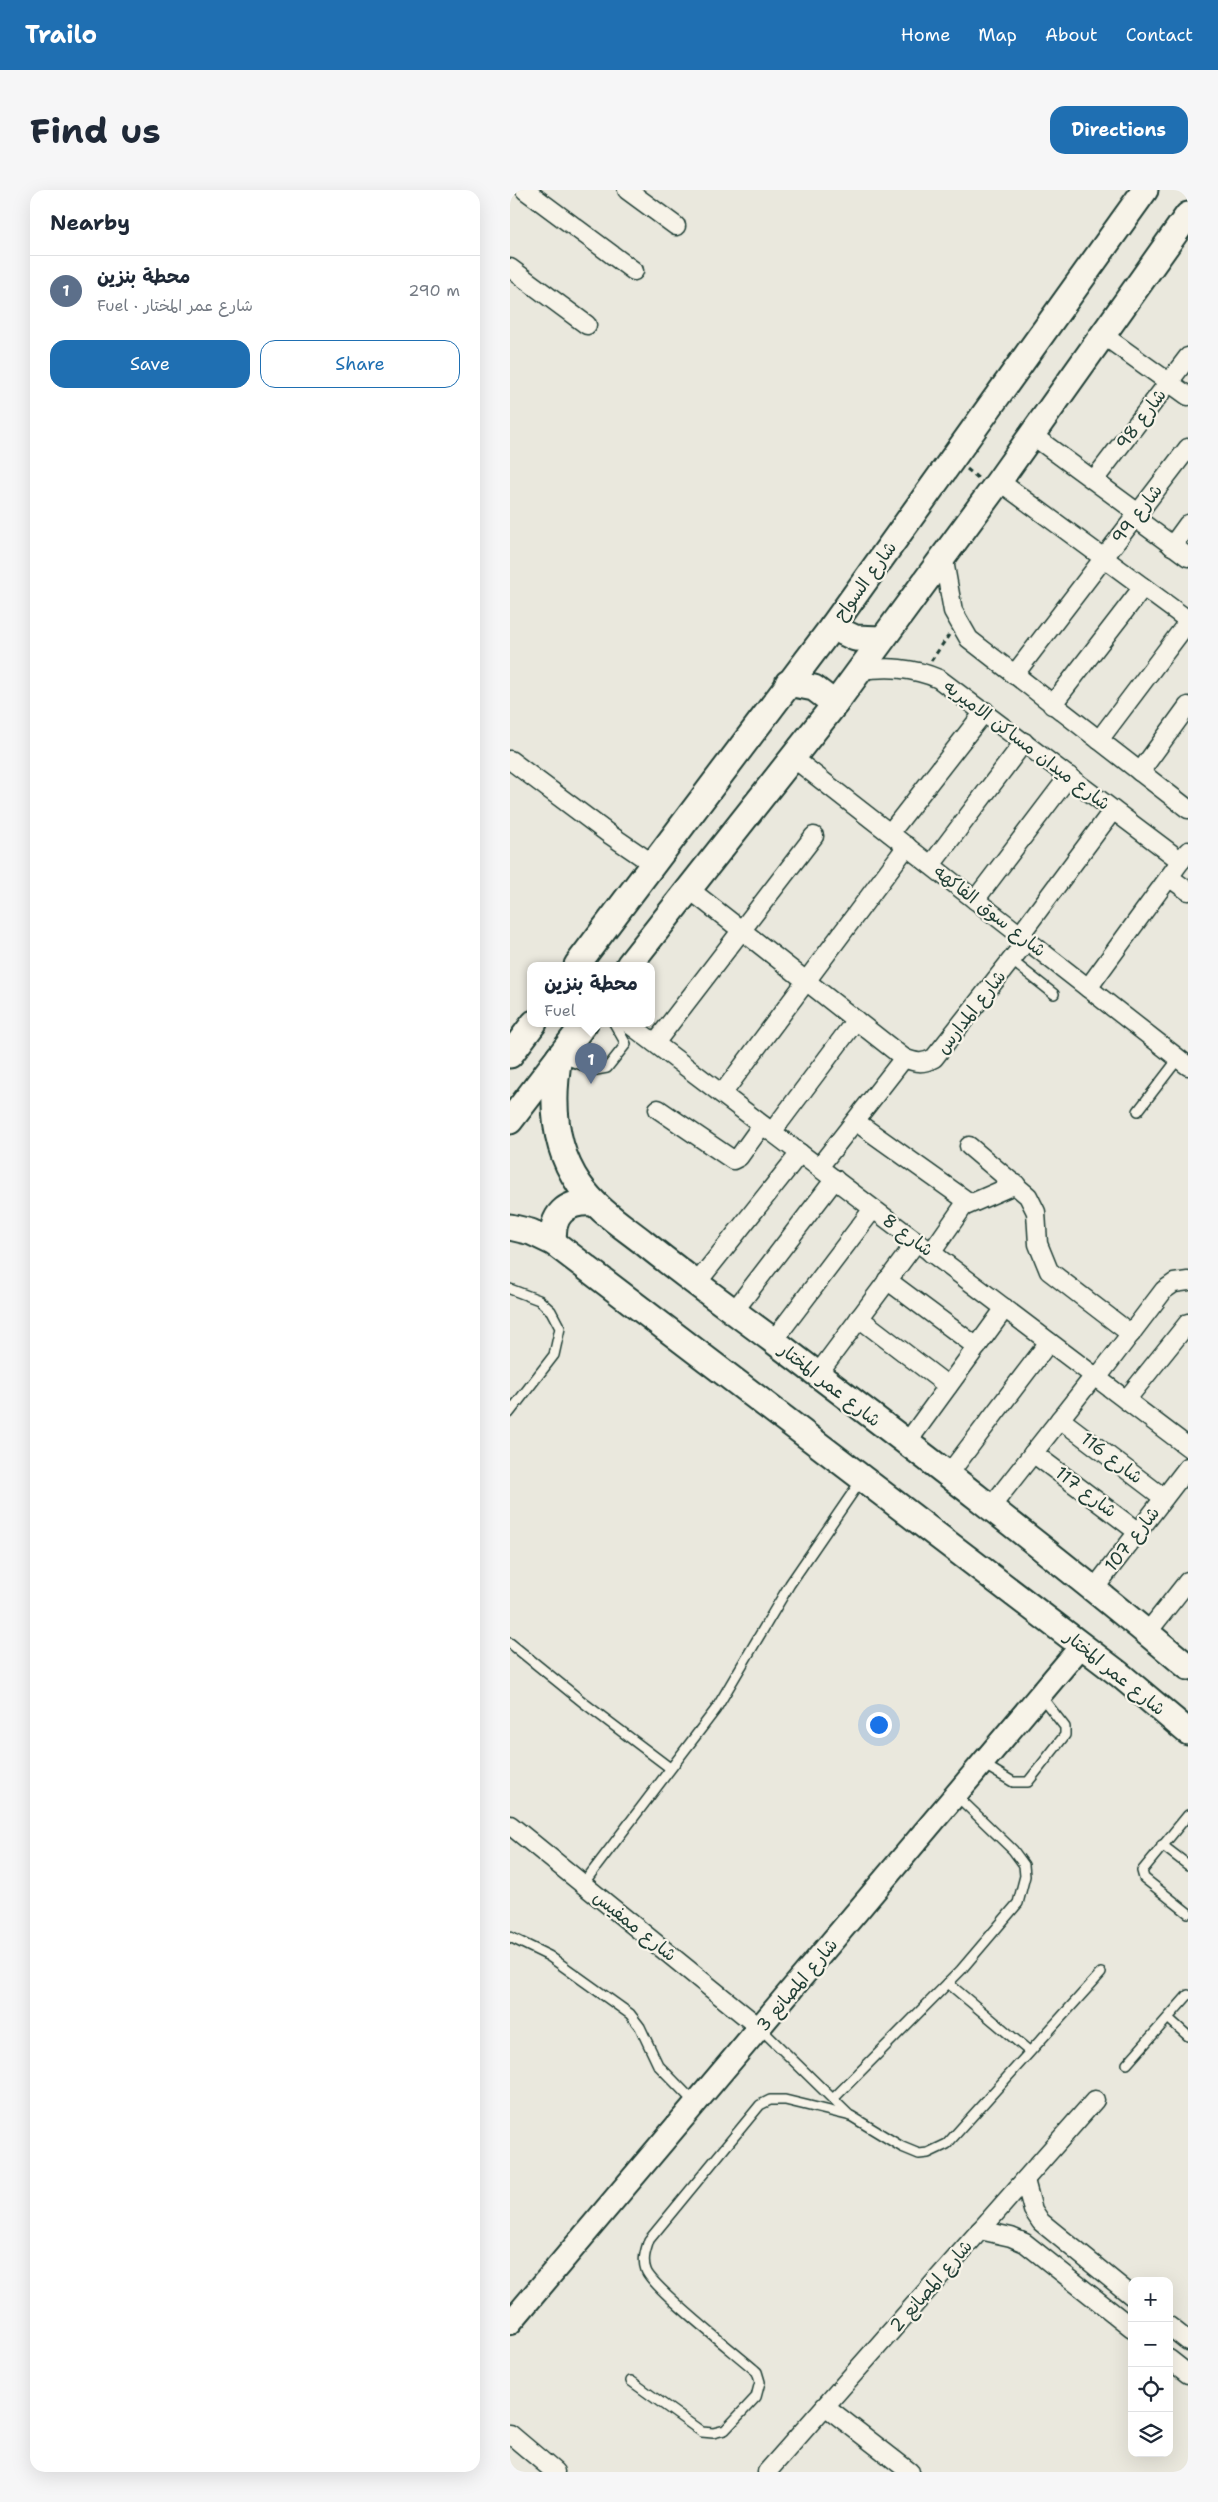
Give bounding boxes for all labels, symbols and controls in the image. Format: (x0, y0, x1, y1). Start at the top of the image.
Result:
text: Trailo (25, 19, 97, 51)
text: Home (901, 23, 950, 47)
text: Map (978, 23, 1017, 47)
text: About (1045, 23, 1098, 47)
text: Contact (1126, 23, 1193, 47)
button: Directions (1050, 106, 1188, 154)
text: Find us (30, 107, 161, 154)
text: Nearby (50, 209, 130, 237)
text: محطة بنزين (97, 264, 190, 289)
text: 1 (62, 280, 70, 301)
text: 290 m (408, 280, 460, 301)
text: Fuel · شارع عمر المختار (97, 295, 253, 316)
button: Save (50, 340, 250, 388)
button: Share (260, 340, 460, 388)
street label: شارع 98 (1110, 384, 1172, 454)
street label: شارع 99 (1106, 479, 1168, 549)
street label: شارع السواح (828, 536, 902, 626)
street label: شارع ميدان مساكن الاميريه (939, 674, 1115, 816)
street label: شارع سوق الفاكهه (929, 860, 1051, 962)
popup (527, 962, 655, 1027)
street label: شارع المدارس (931, 965, 1011, 1059)
text: محطة بنزين (544, 971, 638, 996)
text: Fuel (544, 1000, 576, 1021)
pin: 1 (575, 1043, 607, 1084)
street label: شارع 8 (878, 1208, 938, 1262)
street label: شارع عمر المختار (773, 1336, 886, 1432)
street label: شارع 116 (1076, 1427, 1148, 1489)
street label: شارع 117 (1050, 1461, 1122, 1523)
street label: شارع 107 (1099, 1502, 1165, 1576)
street label: شارع عمر المختار (1058, 1624, 1170, 1721)
your location (866, 1712, 892, 1738)
street label: شارع ممفيس (588, 1885, 682, 1967)
street label: شارع المصانع 3 (751, 1933, 844, 2037)
street label: شارع المصانع 2 (884, 2235, 979, 2338)
map controls (1128, 2277, 1173, 2457)
button: + (1128, 2277, 1173, 2322)
button: − (1128, 2322, 1173, 2367)
button: locate (1128, 2367, 1173, 2412)
button: layers (1128, 2412, 1173, 2457)

